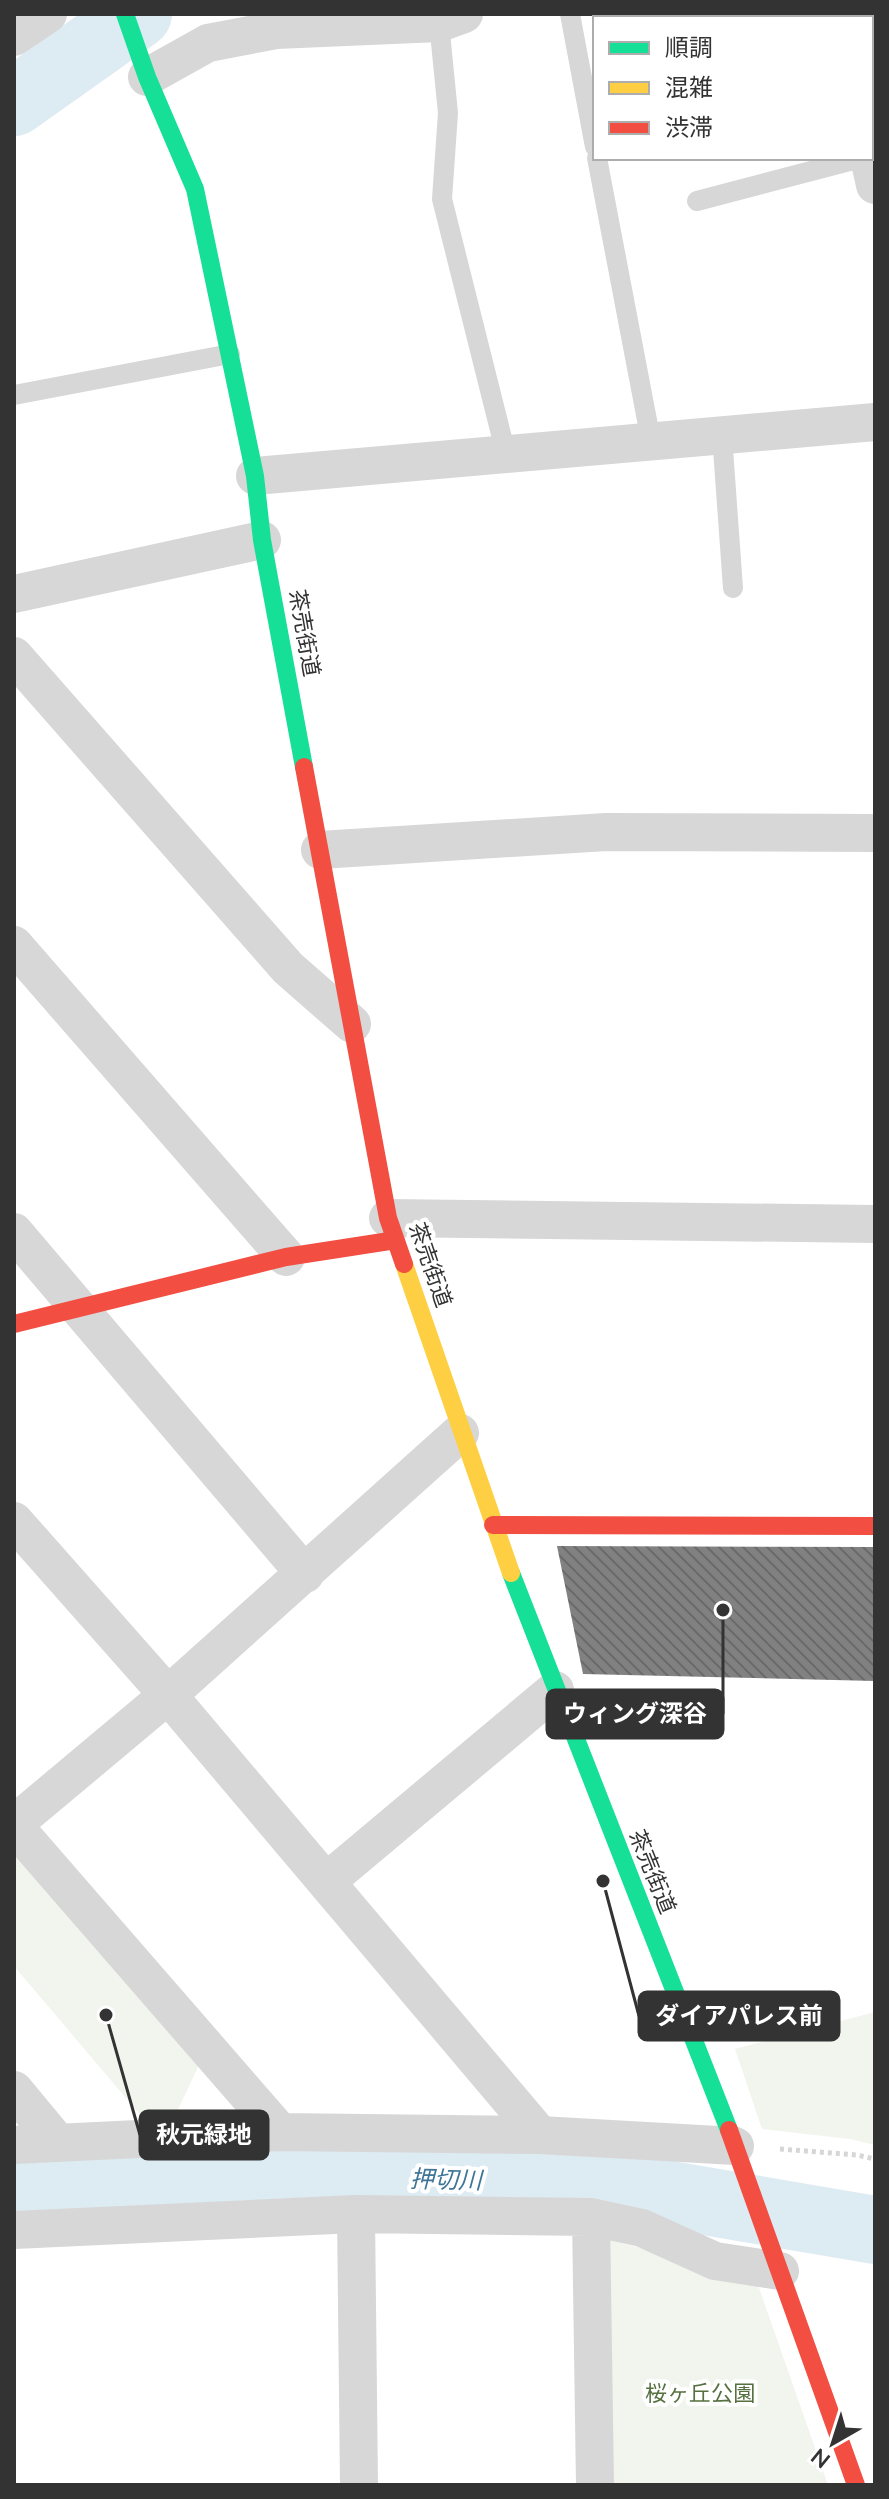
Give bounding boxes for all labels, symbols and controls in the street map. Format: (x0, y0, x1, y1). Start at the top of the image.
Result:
legend (593, 16, 873, 160)
text: 順調 (665, 32, 713, 64)
text: 混雑 (665, 72, 713, 104)
text: 渋滞 (665, 112, 713, 144)
street label: 茶売街道 (282, 587, 326, 679)
street label: 茶売街道 (401, 1219, 459, 1311)
callout: ウィング深谷 (547, 1690, 723, 1738)
text: ウィング深谷 (563, 1698, 707, 1730)
street label: 茶売街道 (622, 1826, 682, 1918)
callout: ダイアパレス前 (639, 1992, 839, 2040)
text: ダイアパレス前 (655, 2000, 823, 2032)
callout: 秋元緑地 (140, 2111, 268, 2159)
text: 秋元緑地 (156, 2119, 252, 2151)
water label: 押切川 (410, 2163, 485, 2197)
park label: 桜ヶ丘公園 (645, 2379, 755, 2409)
north arrow (793, 2403, 873, 2483)
text: N (805, 2441, 837, 2475)

